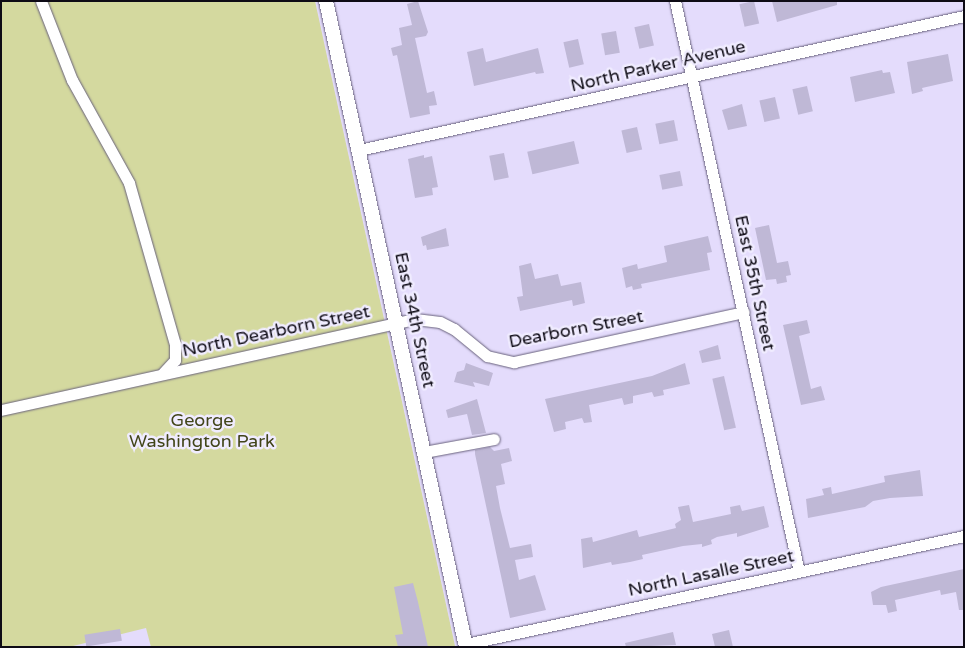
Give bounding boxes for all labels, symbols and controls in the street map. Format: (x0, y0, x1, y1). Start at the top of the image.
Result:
street label: North Parker Avenue (568, 35, 748, 97)
street label: East 35th Street (730, 213, 780, 353)
street label: East 34th Street (390, 250, 440, 390)
street label: North Dearborn Street (180, 301, 372, 361)
street label: Dearborn Street (507, 305, 645, 353)
park label: George Washington Park (129, 410, 275, 452)
street label: North Lasalle Street (626, 545, 796, 601)

